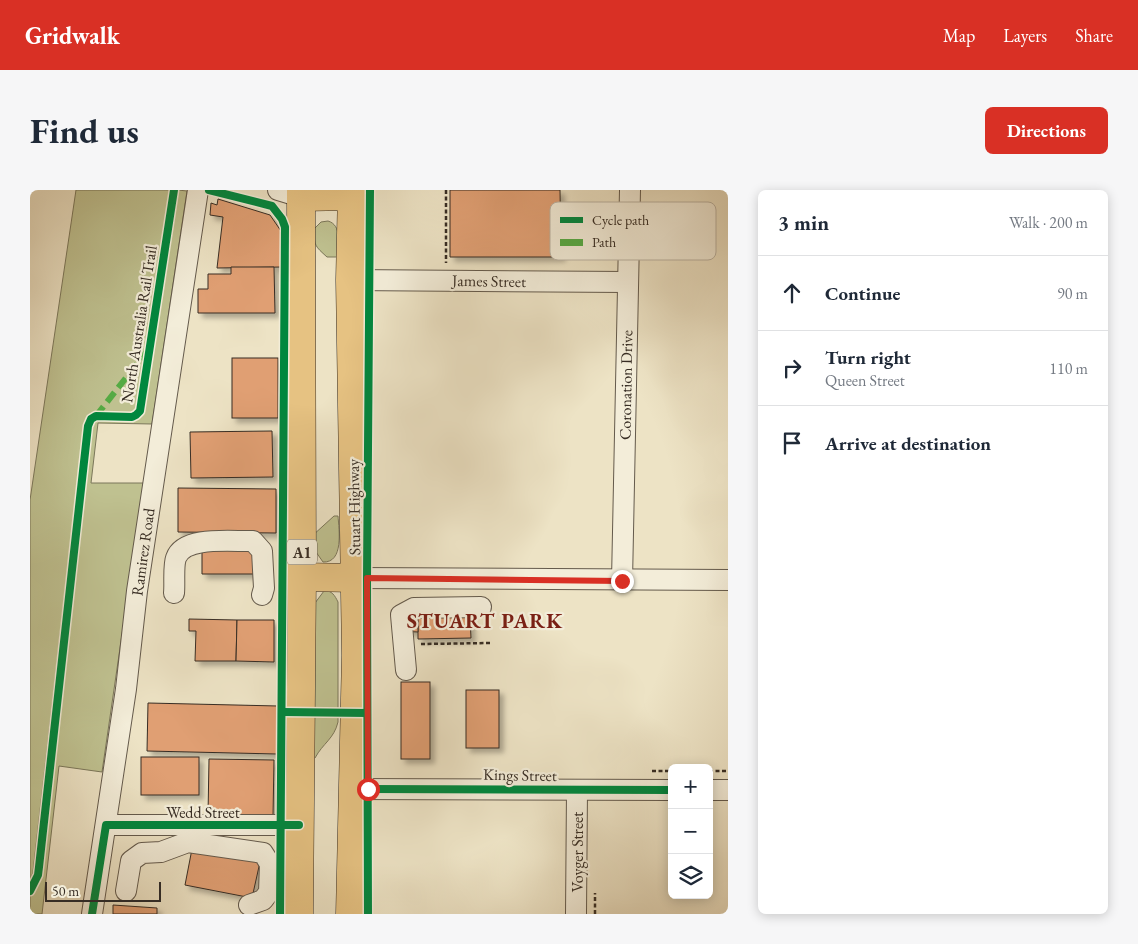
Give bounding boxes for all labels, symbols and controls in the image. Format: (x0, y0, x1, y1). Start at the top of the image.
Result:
text: Gridwalk (25, 20, 120, 51)
text: Map (943, 24, 975, 47)
text: Layers (1003, 24, 1047, 47)
text: Share (1075, 24, 1113, 47)
button: Directions (985, 107, 1108, 154)
text: Find us (30, 108, 139, 153)
legend (550, 202, 716, 260)
text: 3 min (778, 209, 829, 236)
text: Cycle path (592, 211, 649, 229)
text: Walk · 200 m (1009, 212, 1088, 233)
text: Path (592, 233, 616, 251)
street label: North Australia Rail Trail (116, 244, 162, 404)
street label: James Street (450, 270, 526, 292)
icon: ahead (778, 279, 806, 307)
text: Continue (825, 281, 900, 306)
text: 90 m (1057, 283, 1088, 304)
street label: Coronation Drive (615, 330, 637, 440)
text: Turn right (825, 345, 911, 370)
icon: right (778, 354, 806, 382)
text: 110 m (1049, 358, 1088, 379)
text: Queen Street (825, 370, 905, 391)
icon: arrive (778, 429, 806, 457)
text: Arrive at destination (825, 431, 991, 456)
street label: Stuart Highway (343, 458, 365, 555)
street label: Ramirez Road (126, 506, 160, 597)
road number: A1 (287, 540, 317, 564)
route end (611, 570, 634, 593)
district label: STUART PARK (407, 607, 563, 634)
street label: Kings Street (483, 764, 557, 786)
map controls (668, 764, 713, 899)
button: + (668, 764, 713, 809)
route start (357, 778, 380, 801)
street label: Wedd Street (166, 802, 240, 823)
button: − (668, 809, 713, 854)
street label: Voyger Street (567, 812, 588, 892)
button: layers (668, 854, 713, 899)
scale bar (45, 879, 161, 902)
text: 50 m (52, 882, 79, 900)

